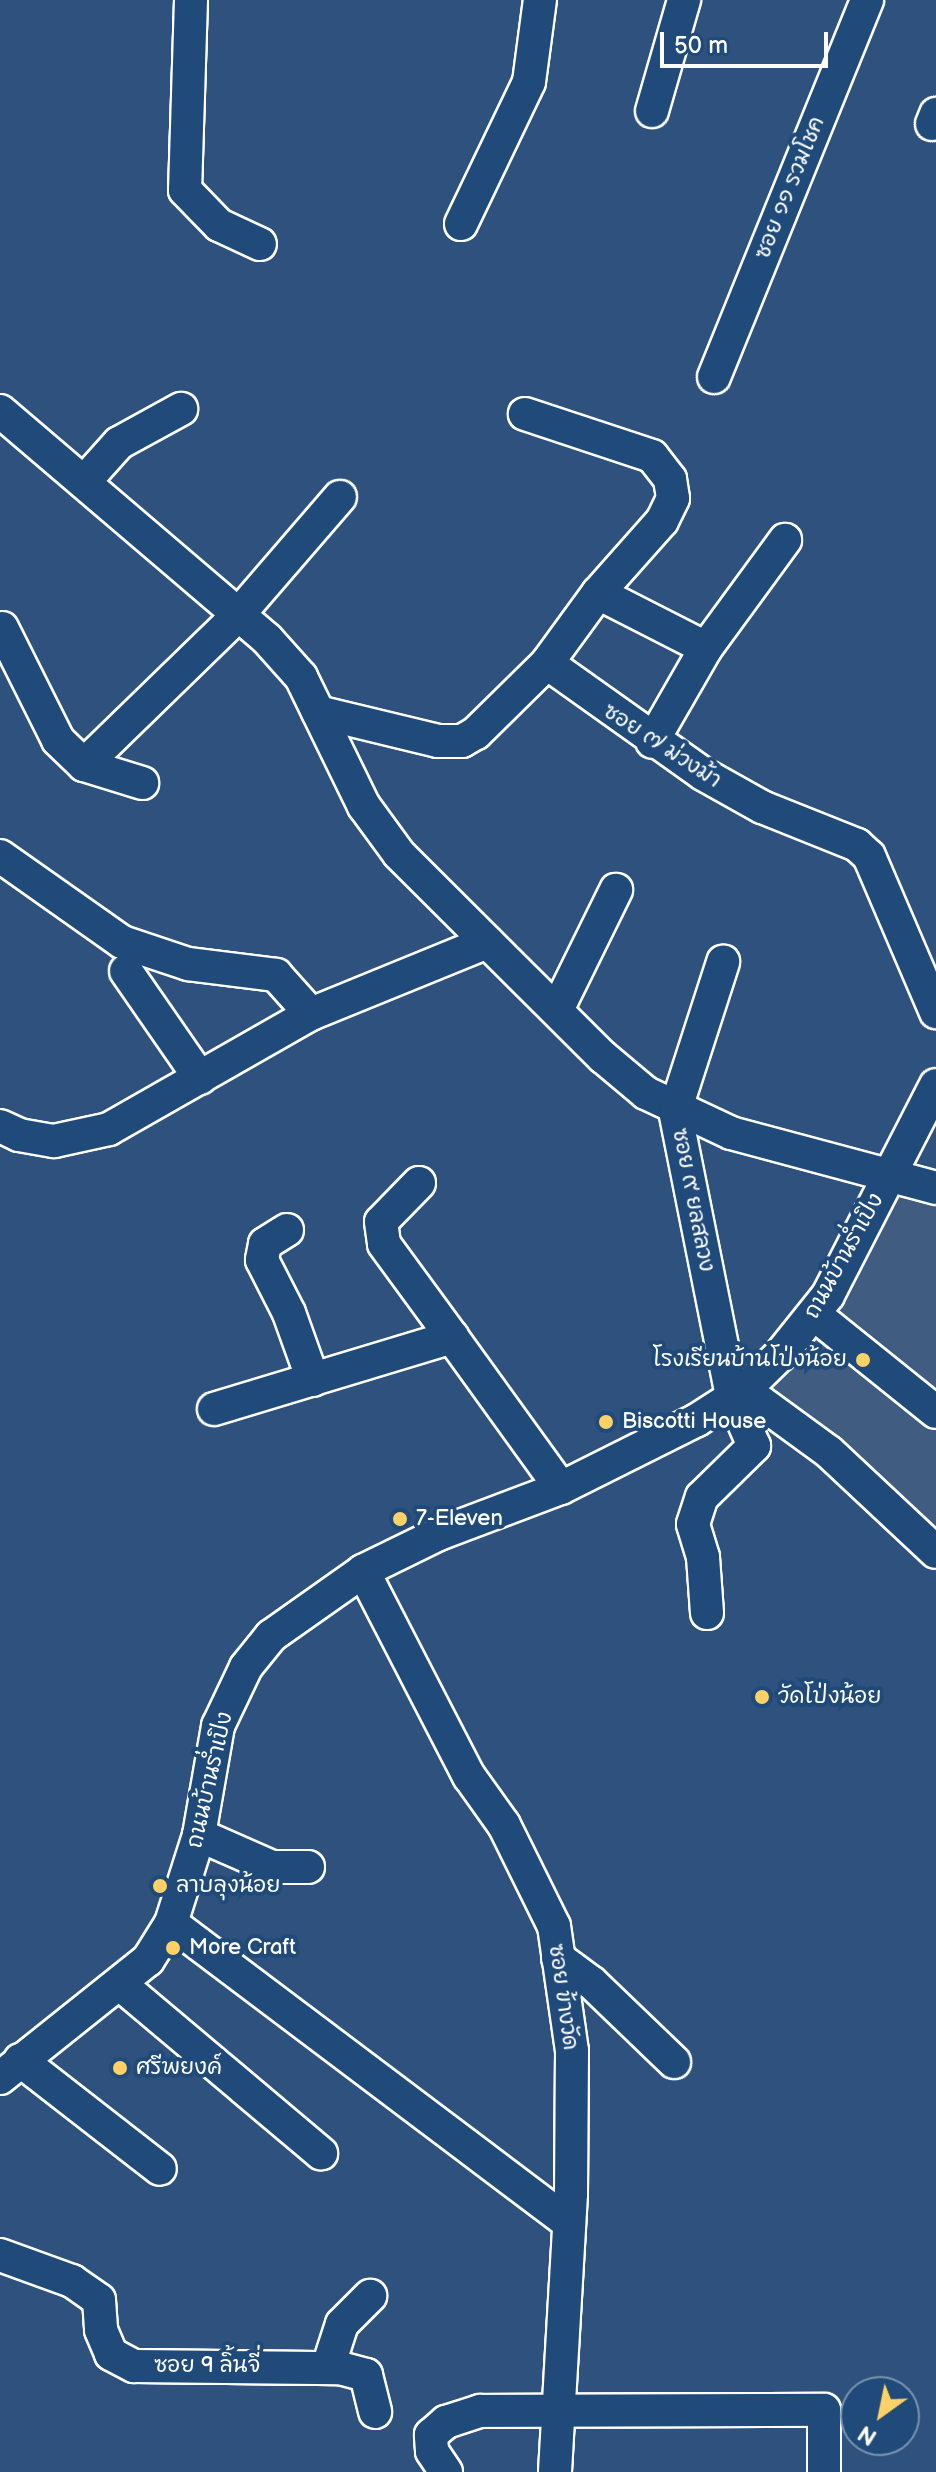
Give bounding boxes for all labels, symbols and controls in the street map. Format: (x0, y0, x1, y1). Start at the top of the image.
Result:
scale bar (664, 16, 832, 66)
text: 50 m (674, 31, 728, 60)
street label: ซอย ๑๑ รวมโชค (749, 113, 831, 263)
street label: ซอย ๗ ม่วงม้า (598, 698, 726, 794)
street label: ซอย ๙ ยลสลวง (666, 1126, 720, 1274)
street label: ถนนบ้านร่ำเปิง (799, 1189, 889, 1323)
place label: โรงเรียนบ้านโป่งน้อย (653, 1347, 847, 1373)
marker: โรงเรียนบ้านโป่งน้อย (854, 1351, 872, 1369)
place label: Biscotti House (622, 1409, 766, 1435)
marker: Biscotti House (597, 1413, 615, 1431)
place label: 7-Eleven (416, 1506, 503, 1532)
marker: 7-Eleven (391, 1510, 409, 1528)
place label: วัดโป่งน้อย (778, 1684, 881, 1710)
marker: วัดโป่งน้อย (753, 1688, 771, 1706)
street label: ถนนบ้านร่ำเปิง (181, 1709, 239, 1851)
place label: ลาบลุงน้อย (176, 1873, 281, 1899)
marker: ลาบลุงน้อย (151, 1877, 169, 1895)
place label: More Craft (189, 1935, 296, 1961)
marker: More Craft (164, 1939, 182, 1957)
street label: ซอย ข้างวัด (542, 1942, 584, 2052)
place label: ศรีพยงค์ (136, 2055, 222, 2081)
marker: ศรีพยงค์ (111, 2059, 129, 2077)
street label: ซอย 9 ลิ้นจี่ (154, 2353, 260, 2379)
north arrow (840, 2376, 920, 2456)
text: N (853, 2419, 882, 2451)

